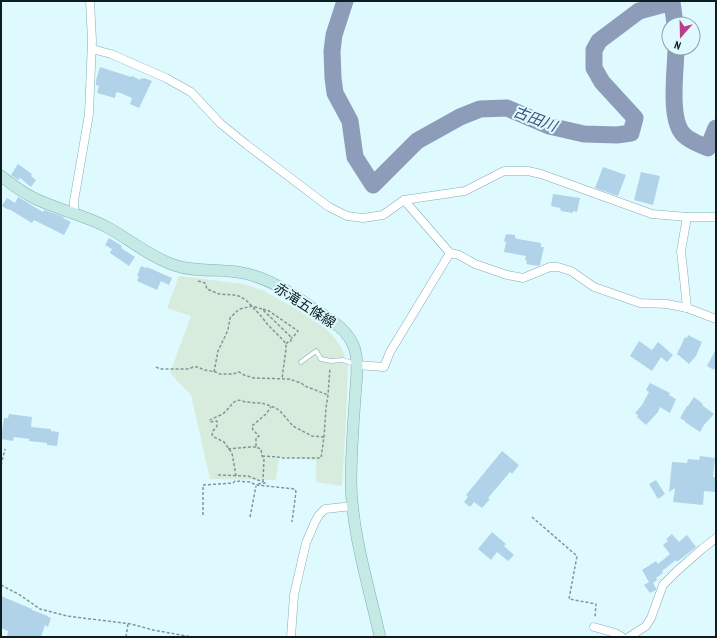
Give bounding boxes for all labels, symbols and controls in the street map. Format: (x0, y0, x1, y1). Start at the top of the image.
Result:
north arrow (661, 16, 701, 56)
text: N (672, 38, 683, 53)
water label: 古田川 (511, 102, 561, 136)
street label: 赤滝五條線 (271, 278, 339, 332)

